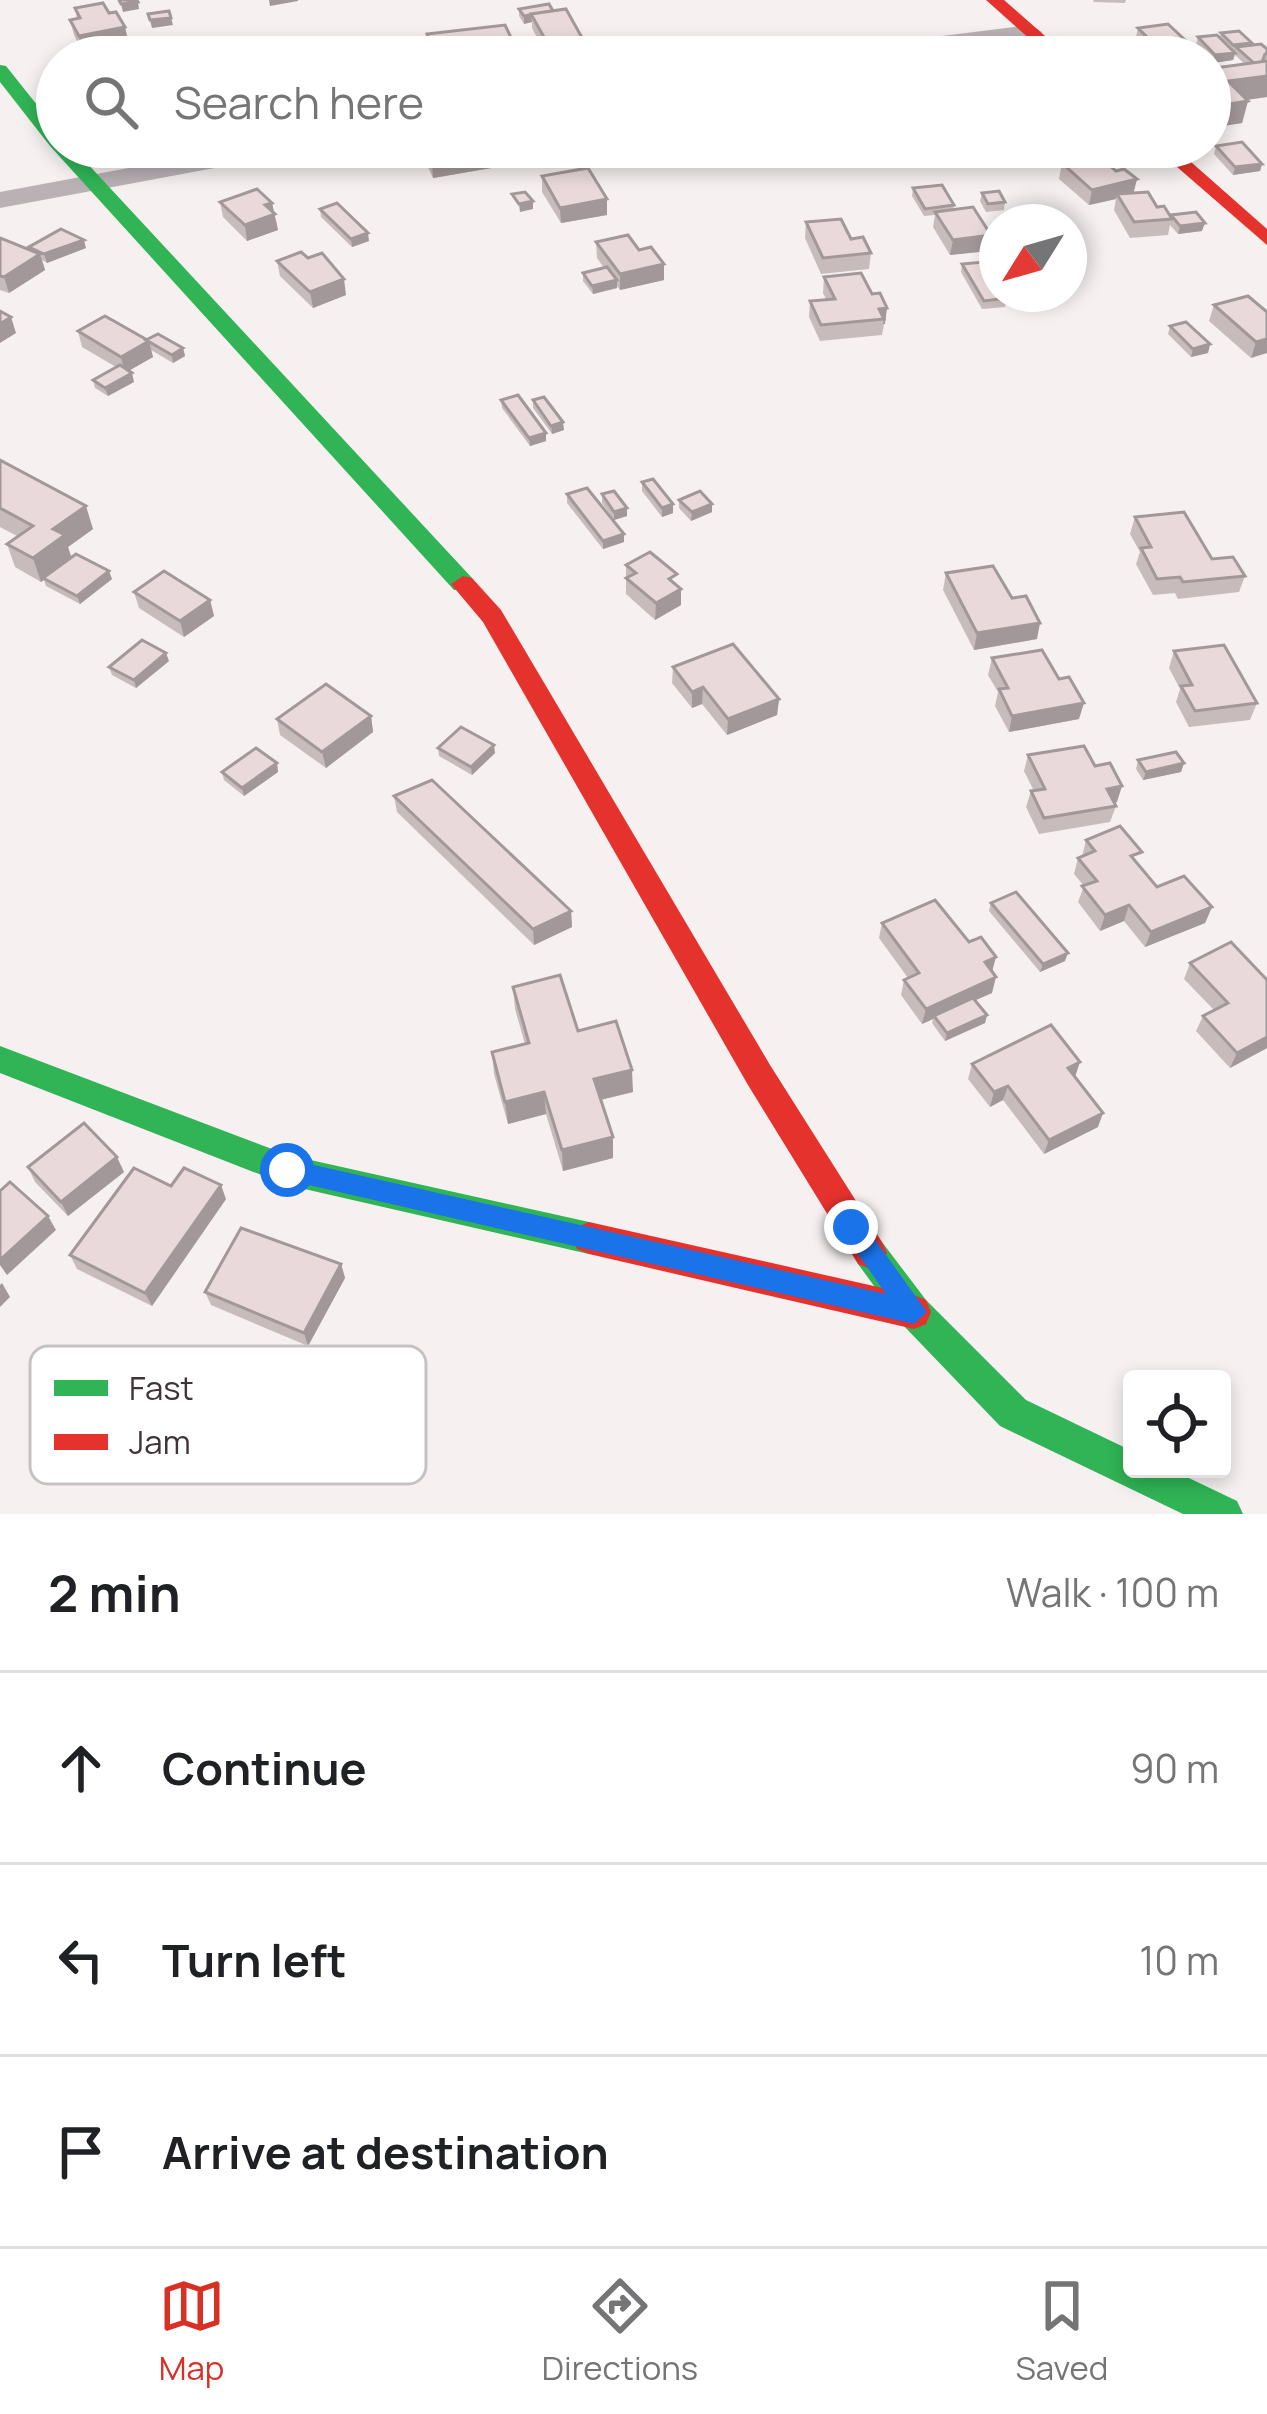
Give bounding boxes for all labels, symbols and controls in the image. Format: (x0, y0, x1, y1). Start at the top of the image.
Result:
search box (36, 36, 1231, 168)
icon: search (78, 69, 144, 135)
text: Search here (174, 71, 424, 133)
north arrow (979, 204, 1087, 312)
route start (260, 1143, 314, 1197)
route end (824, 1200, 878, 1254)
legend (30, 1346, 426, 1484)
text: Fast (129, 1365, 194, 1410)
map controls (1123, 1370, 1231, 1478)
button: locate (1123, 1370, 1231, 1478)
text: Jam (129, 1419, 191, 1464)
text: 2 min (48, 1558, 181, 1627)
text: Walk · 100 m (1006, 1565, 1219, 1619)
icon: ahead (48, 1735, 114, 1801)
text: Continue (162, 1737, 367, 1799)
text: 90 m (1130, 1741, 1219, 1795)
icon: left (48, 1927, 114, 1993)
text: Turn left (162, 1929, 347, 1991)
text: 10 m (1139, 1933, 1219, 1987)
icon: arrive (48, 2119, 114, 2185)
text: Arrive at destination (162, 2121, 609, 2183)
tab: Map (159, 2273, 225, 2390)
tab: Directions (542, 2273, 698, 2390)
tab: Saved (1015, 2273, 1108, 2390)

